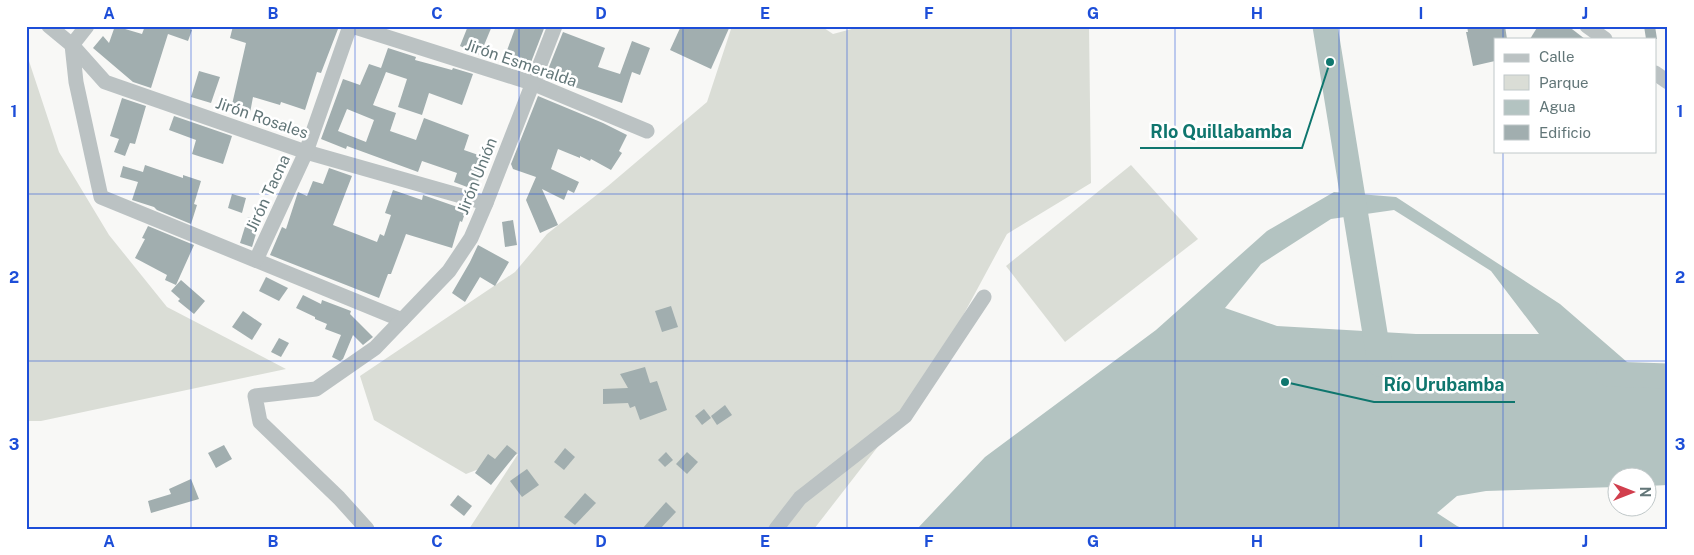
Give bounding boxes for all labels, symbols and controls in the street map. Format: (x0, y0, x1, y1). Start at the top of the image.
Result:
text: A (103, 4, 115, 23)
text: B (268, 4, 279, 23)
text: C (431, 4, 443, 23)
text: D (595, 4, 607, 23)
text: E (760, 4, 770, 23)
text: F (924, 4, 934, 23)
text: G (1087, 4, 1099, 23)
text: H (1251, 4, 1263, 23)
text: I (1419, 4, 1423, 23)
text: J (1582, 4, 1588, 23)
street label: Jirón Esmeralda (463, 35, 579, 91)
legend (1494, 38, 1656, 152)
text: Calle (1539, 48, 1575, 65)
text: Parque (1539, 74, 1589, 91)
street label: Jirón Rosales (213, 93, 311, 143)
text: Agua (1539, 98, 1576, 115)
text: 1 (11, 102, 17, 121)
text: 1 (1677, 102, 1683, 121)
callout: RIo Quillabamba (1140, 115, 1302, 148)
text: RIo Quillabamba (1150, 121, 1292, 142)
text: Edificio (1539, 124, 1591, 141)
street label: Jirón Unión (453, 135, 501, 217)
street label: Jirón Tacna (242, 152, 294, 234)
text: 2 (9, 268, 19, 287)
text: 2 (1675, 268, 1685, 287)
callout: Río Urubamba (1374, 369, 1515, 402)
text: Río Urubamba (1383, 374, 1505, 395)
text: 3 (9, 435, 19, 454)
text: 3 (1675, 435, 1685, 454)
north arrow (1606, 468, 1656, 518)
text: N (1637, 487, 1653, 497)
text: A (103, 532, 115, 551)
text: B (268, 532, 279, 551)
text: C (431, 532, 443, 551)
text: D (595, 532, 607, 551)
text: E (760, 532, 770, 551)
text: F (924, 532, 934, 551)
text: G (1087, 532, 1099, 551)
text: H (1251, 532, 1263, 551)
text: I (1419, 532, 1423, 551)
text: J (1582, 532, 1588, 551)

